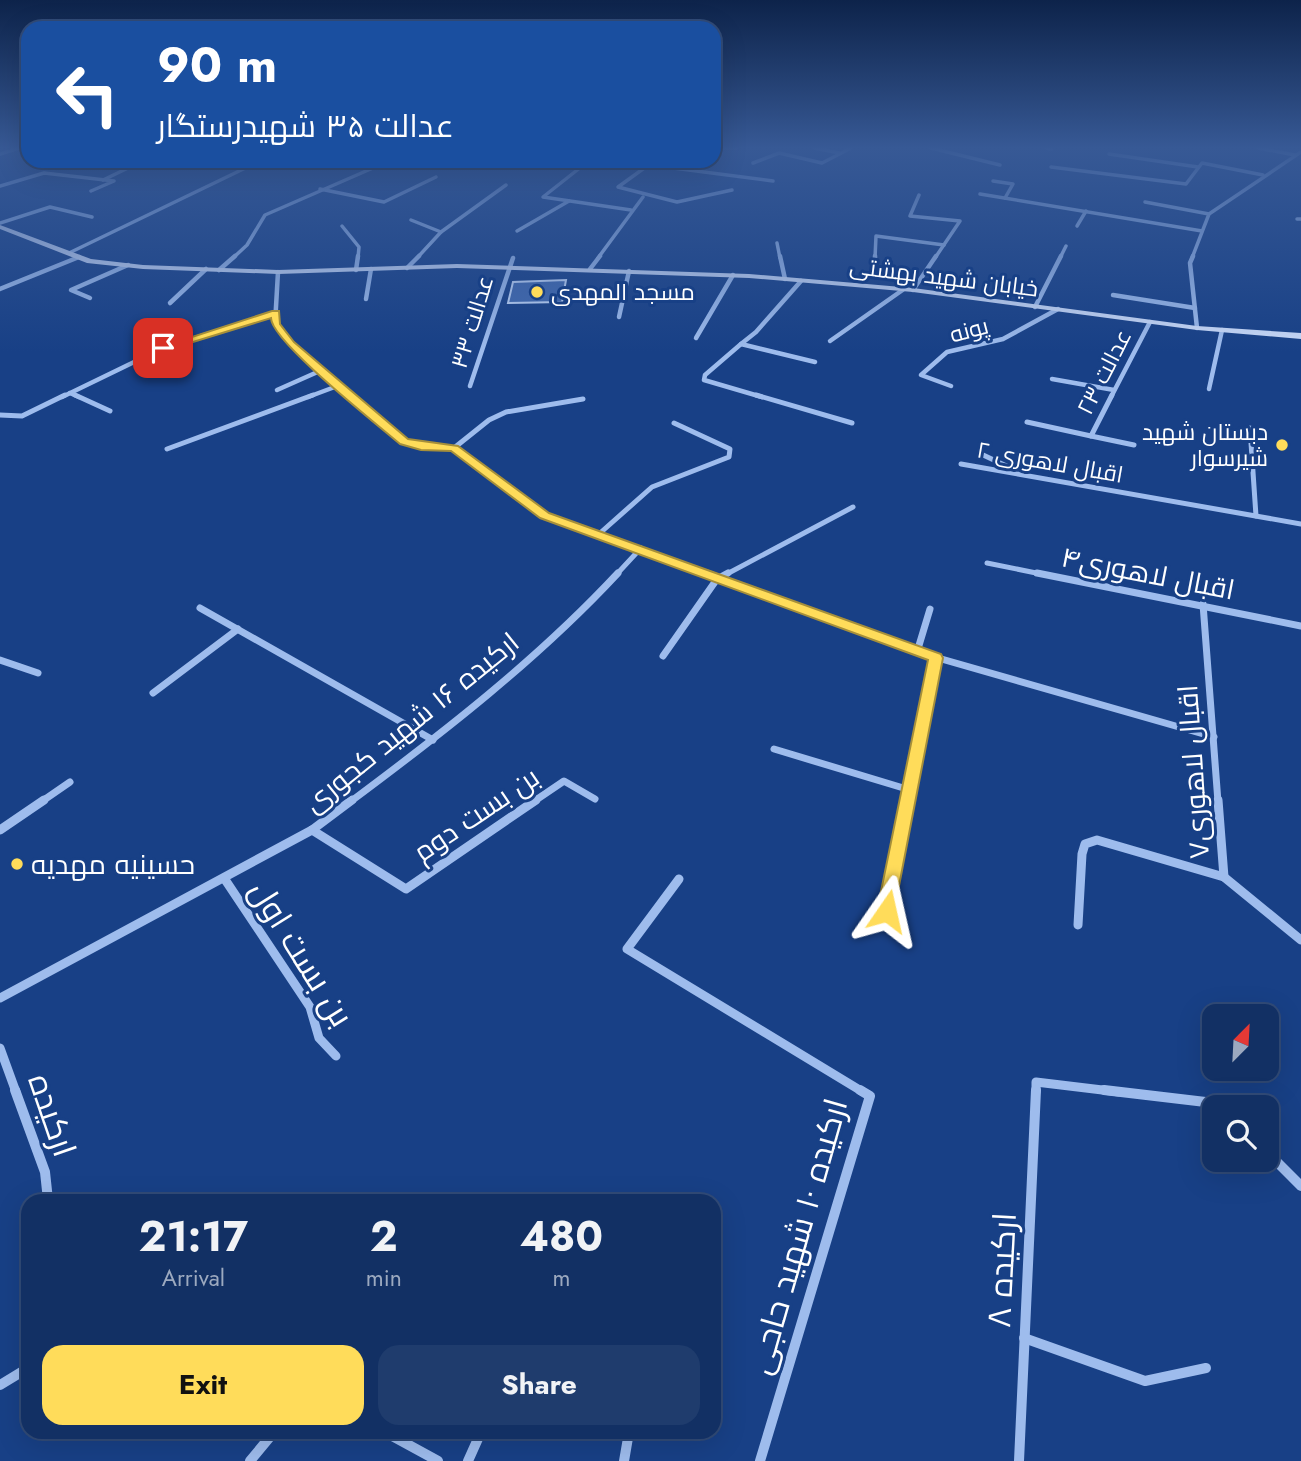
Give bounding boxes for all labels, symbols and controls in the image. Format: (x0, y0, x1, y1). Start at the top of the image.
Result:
text: 90 m (157, 30, 277, 100)
icon: left (42, 49, 133, 140)
text: عدالت ۳۵ شهیدرستگار (157, 103, 454, 149)
street label: خیابان شهید بهشتی (848, 249, 1040, 305)
street label: عدالت ۳۳ (442, 271, 502, 373)
place label: مسجد المهدی (551, 275, 695, 309)
marker: مسجد المهدی (529, 284, 545, 300)
street label: پونه (946, 309, 992, 351)
pin (133, 318, 193, 378)
street label: عدالت ۲۳ (1068, 323, 1140, 421)
icon: arrive (144, 329, 182, 367)
place label: دبستان شهید شیرسوار (1142, 415, 1268, 475)
street label: اقبال لاهوری ۲ (974, 432, 1126, 492)
marker: دبستان شهید شیرسوار (1274, 437, 1290, 453)
street label: اقبال لاهوری۴ (1058, 537, 1238, 610)
street label: ارکیده ۱۶ شهید کجوری (295, 622, 528, 822)
street label: اقبال لاهوری۷ (1167, 683, 1220, 860)
street label: بن بست دوم (405, 757, 548, 872)
place label: حسینیه مهدیه (31, 844, 195, 885)
marker: حسینیه مهدیه (9, 856, 25, 872)
street label: بن بست اول (238, 871, 365, 1036)
position arrow (850, 874, 924, 948)
north arrow (1202, 1004, 1279, 1082)
map controls (1202, 1004, 1279, 1172)
street label: ارکیده (17, 1067, 89, 1163)
street label: ارکیده ۱۰ شهید حاجی (736, 1093, 859, 1380)
button: search (1202, 1095, 1279, 1172)
text: 21:17 (139, 1206, 248, 1267)
text: 2 (370, 1206, 398, 1267)
text: 480 (520, 1206, 603, 1267)
street label: ارکیده ۸ (975, 1211, 1028, 1329)
text: Arrival (162, 1261, 225, 1295)
text: min (366, 1261, 402, 1295)
text: m (552, 1261, 570, 1295)
button: Exit (42, 1345, 364, 1425)
button: Share (378, 1345, 700, 1425)

